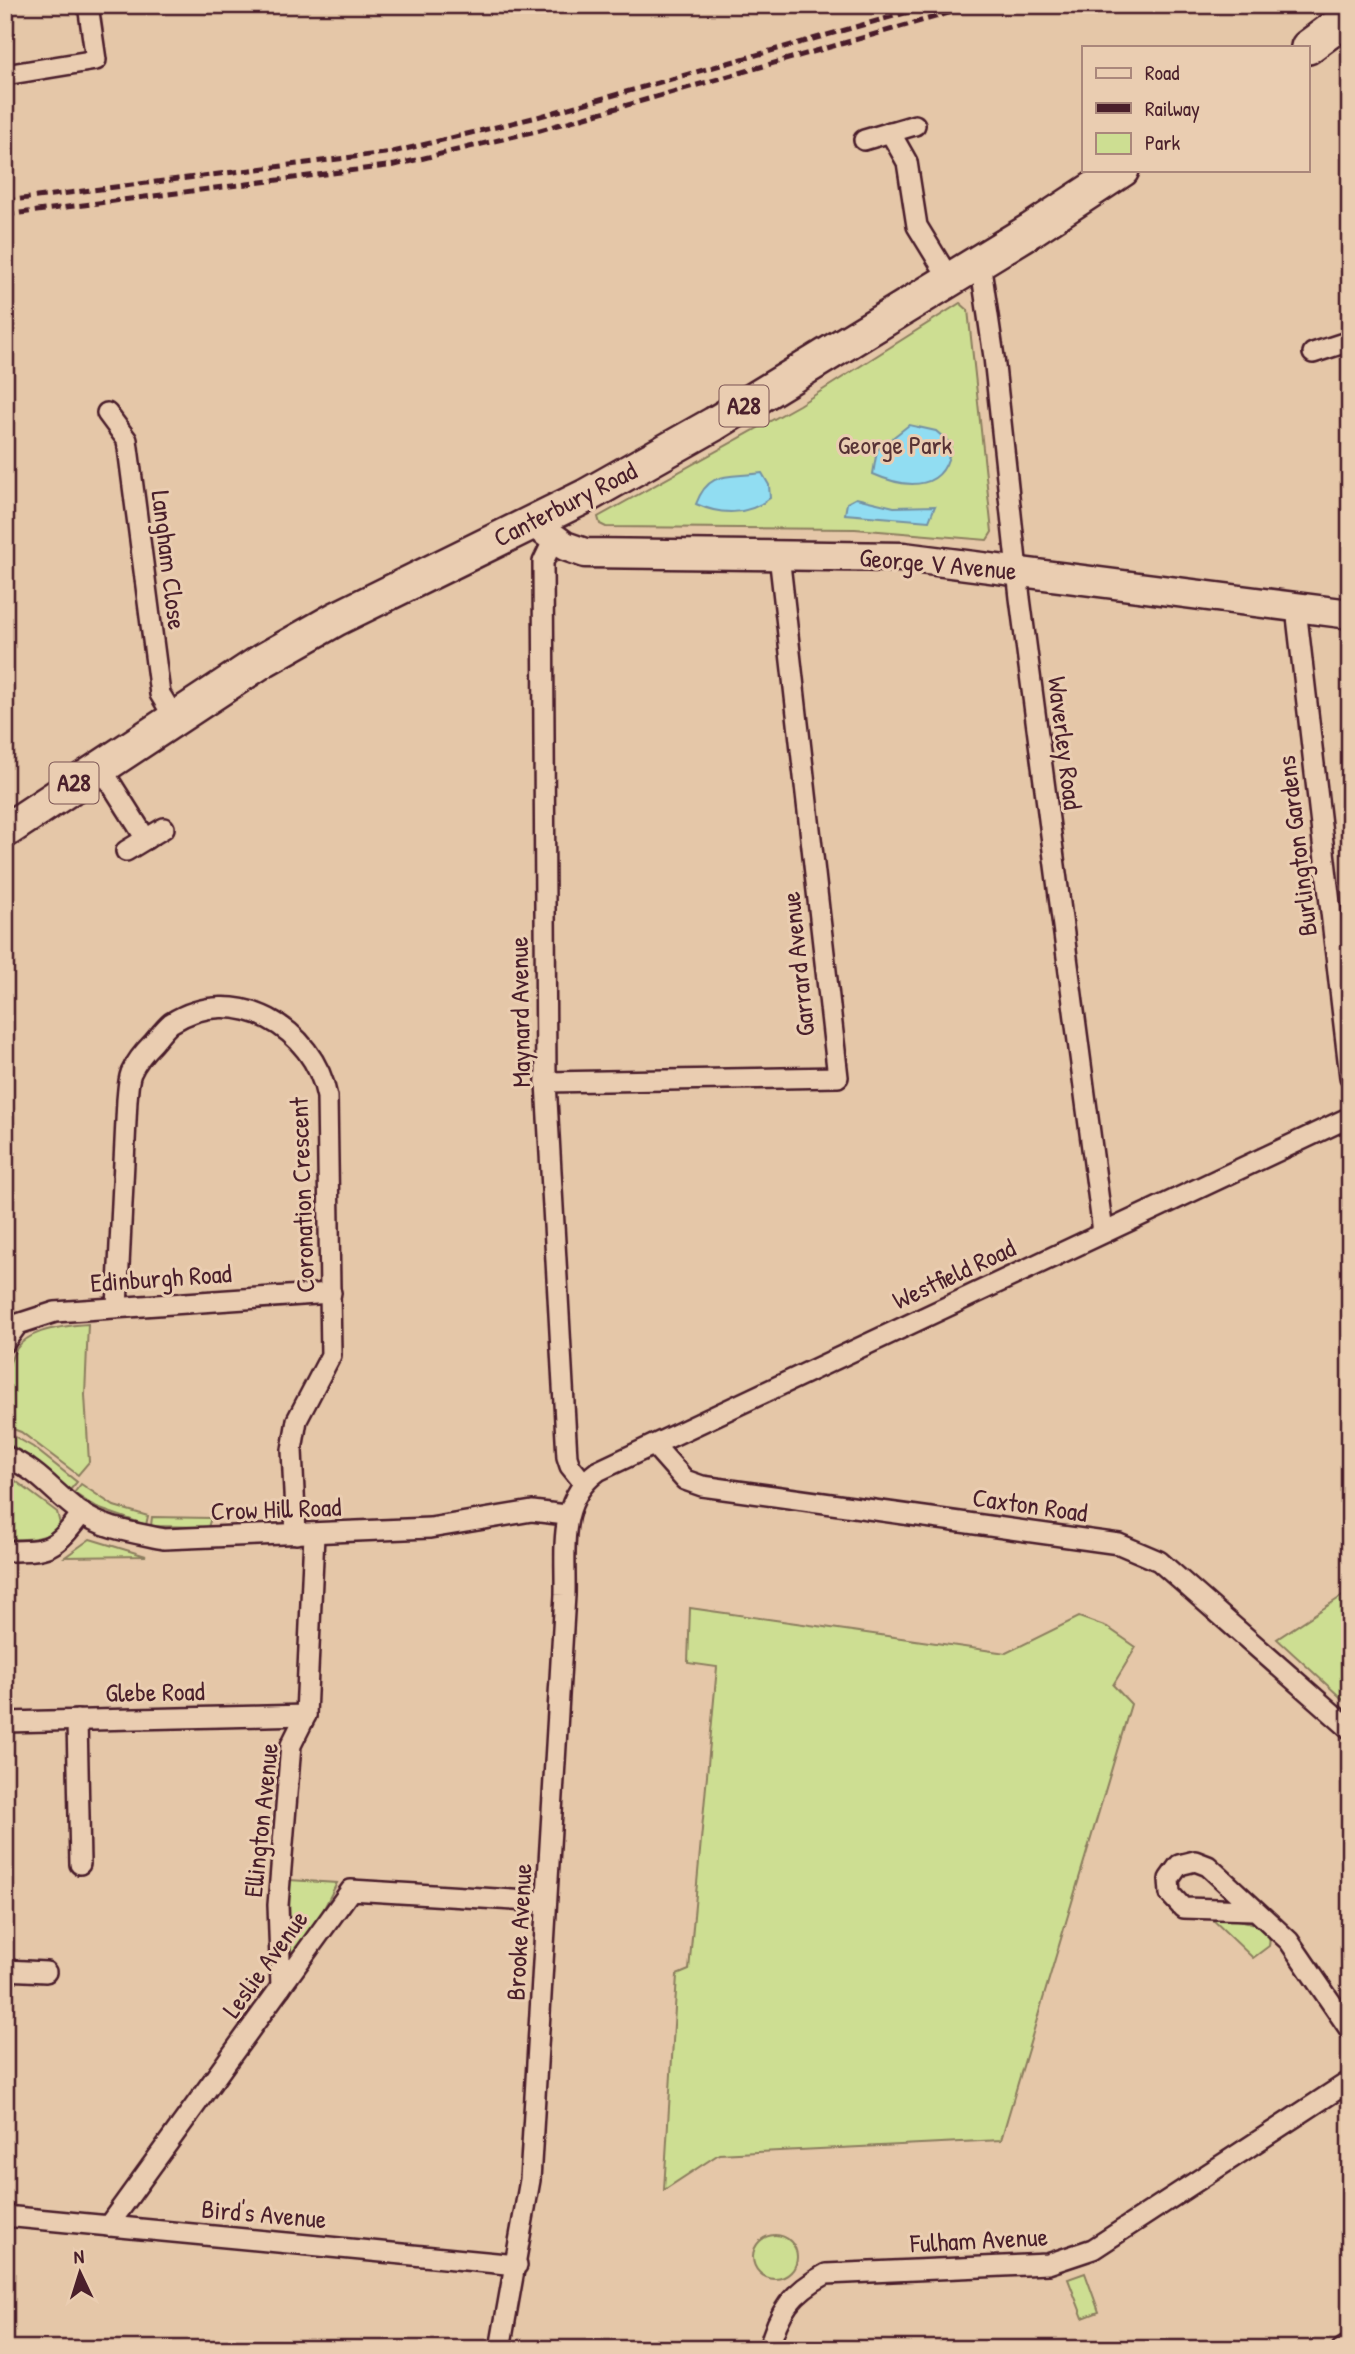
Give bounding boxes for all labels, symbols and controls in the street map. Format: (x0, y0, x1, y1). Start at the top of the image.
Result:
legend (1082, 46, 1310, 172)
text: Road (1145, 58, 1179, 87)
text: Railway (1145, 94, 1200, 123)
text: Park (1145, 128, 1180, 157)
road number: A28 (720, 386, 768, 426)
park label: George Park (838, 427, 953, 462)
street label: Canterbury Road (487, 453, 642, 555)
street label: Langham Close (144, 488, 195, 632)
street label: George V Avenue (858, 539, 1018, 588)
street label: Waverley Road (1040, 674, 1091, 811)
street label: Burlington Gardens (1268, 754, 1325, 938)
road number: A28 (50, 762, 98, 804)
street label: Garrard Avenue (773, 890, 822, 1038)
street label: Maynard Avenue (501, 936, 538, 1088)
street label: Coronation Crescent (281, 1095, 322, 1294)
street label: Westfield Road (887, 1230, 1021, 1317)
street label: Edinburgh Road (89, 1255, 233, 1300)
street label: Caxton Road (970, 1479, 1090, 1530)
street label: Crow Hill Road (210, 1489, 342, 1528)
street label: Glebe Road (105, 1673, 205, 1710)
street label: Ellington Avenue (235, 1741, 286, 1899)
street label: Brooke Avenue (497, 1863, 540, 2001)
street label: Leslie Avenue (214, 1903, 316, 2025)
street label: Bird's Avenue (200, 2191, 328, 2236)
street label: Fulham Avenue (908, 2218, 1049, 2261)
north arrow (46, 2238, 116, 2308)
text: N (73, 2243, 85, 2269)

